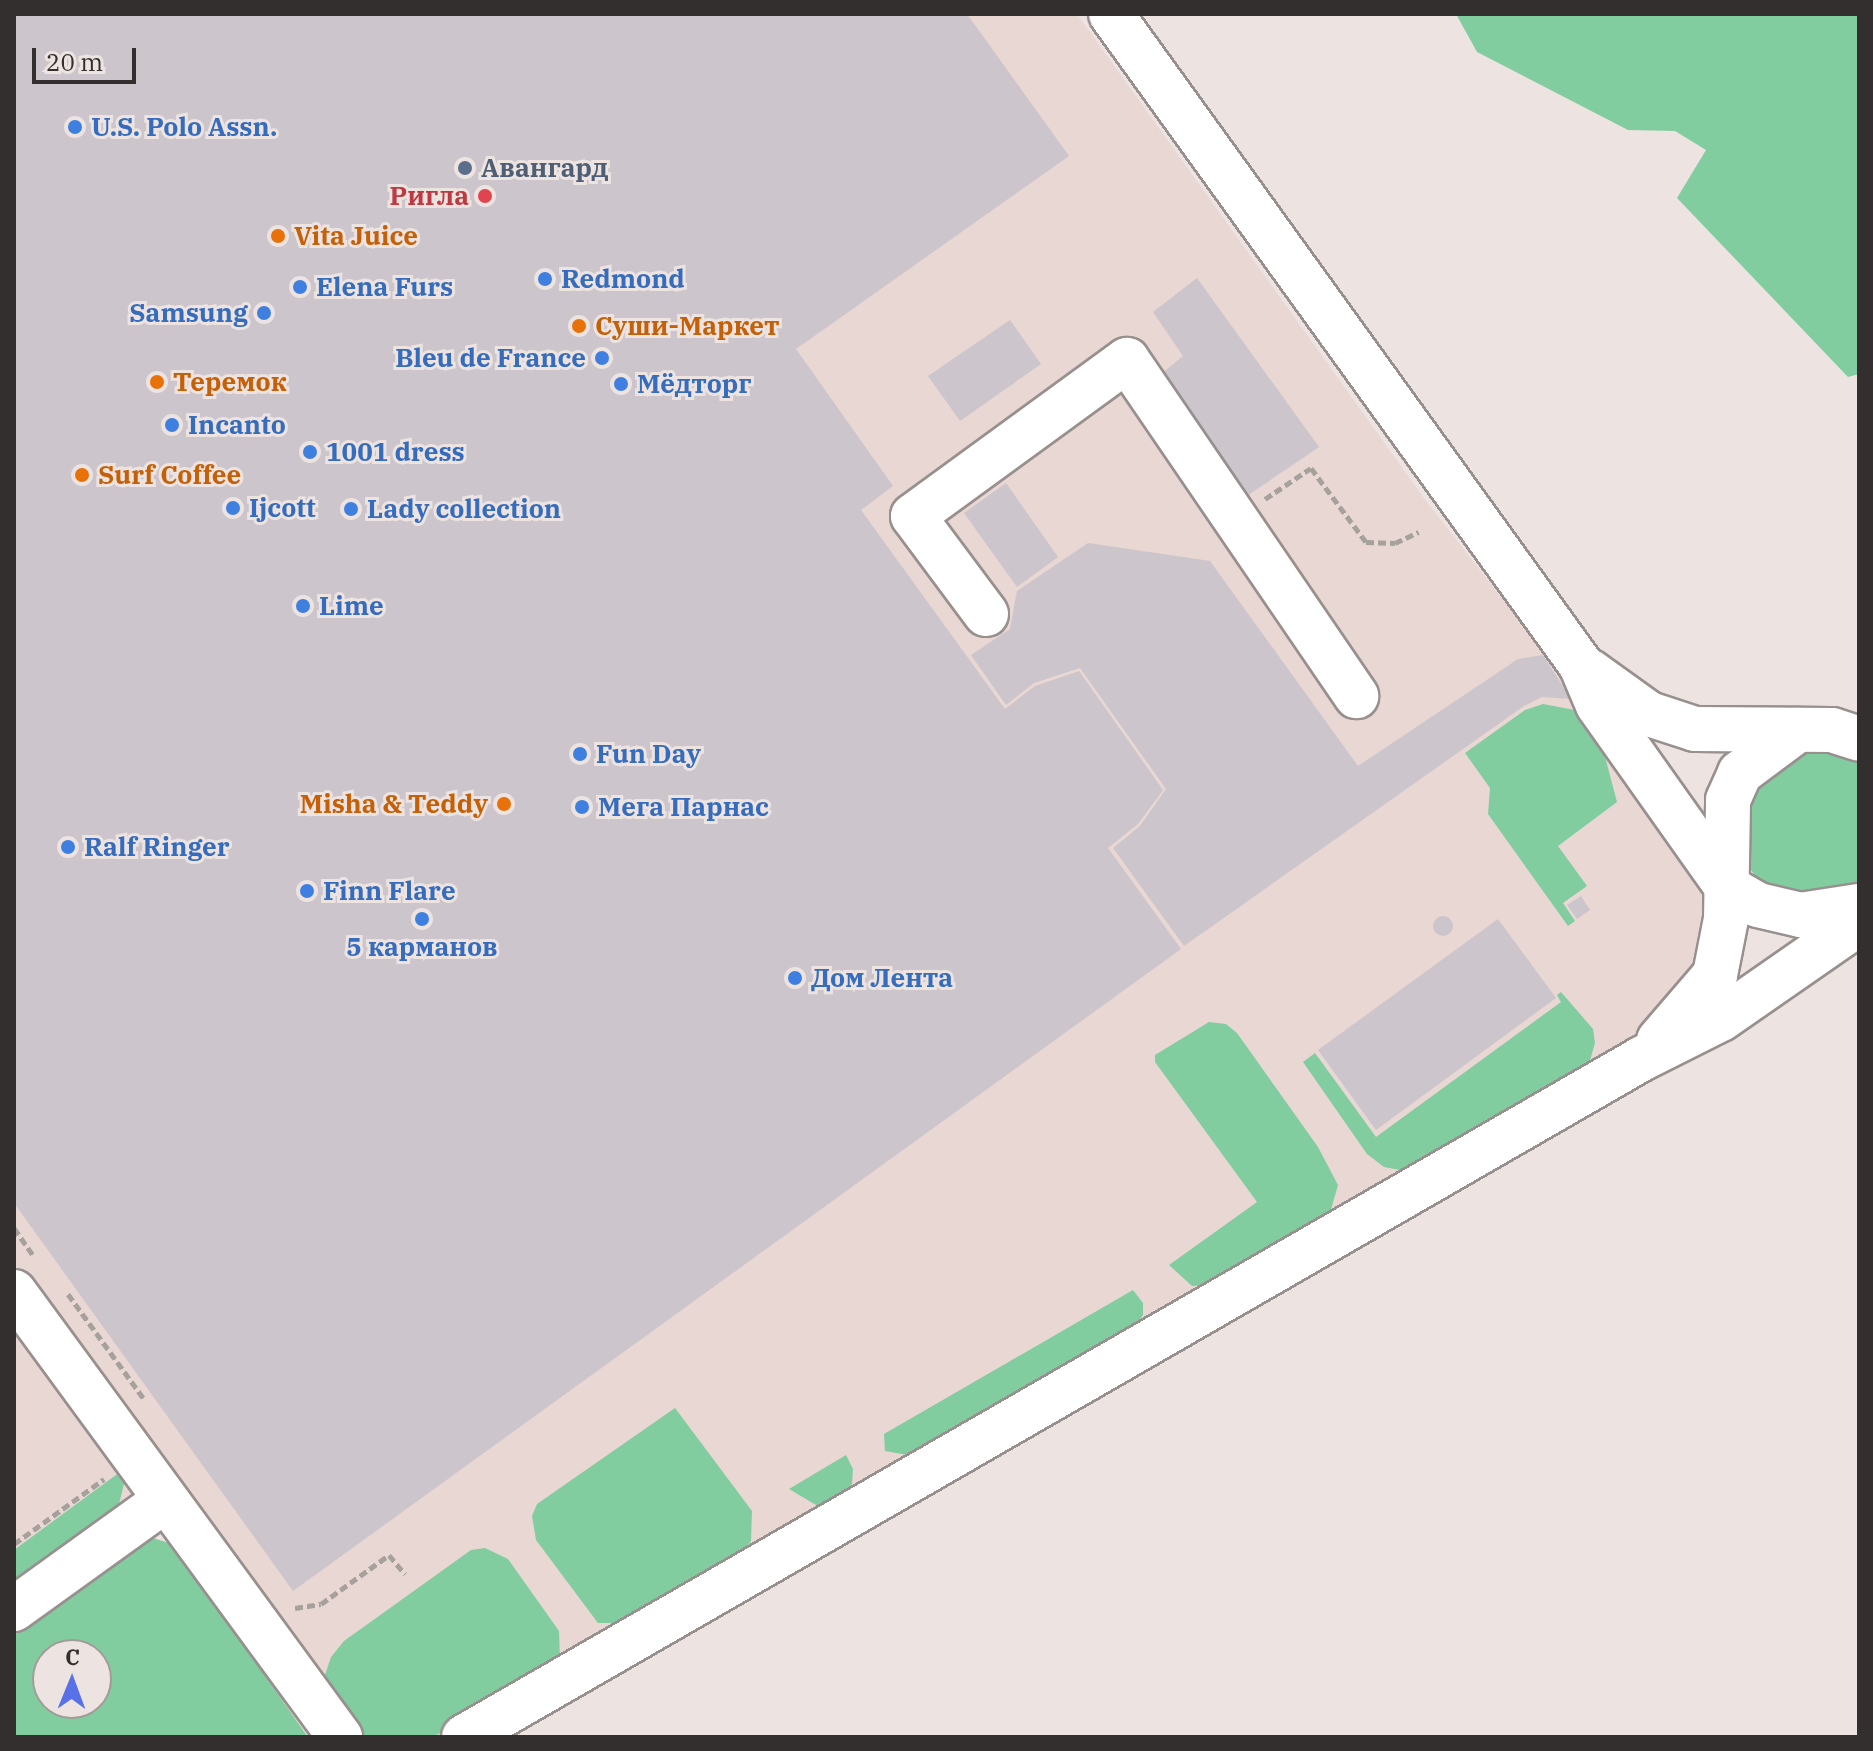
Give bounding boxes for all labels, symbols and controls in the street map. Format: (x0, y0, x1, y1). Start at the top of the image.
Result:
scale bar (36, 32, 140, 82)
text: 20 m (46, 46, 103, 78)
place label: U.S. Polo Assn. (91, 111, 277, 143)
marker: U.S. Polo Assn. (66, 118, 84, 136)
place label: Авангард (481, 152, 608, 184)
marker: Авангард (456, 159, 474, 177)
place label: Ригла (390, 180, 469, 212)
marker: Ригла (476, 187, 494, 205)
place label: Vita Juice (294, 220, 418, 252)
marker: Vita Juice (269, 227, 287, 245)
place label: Redmond (561, 263, 685, 295)
marker: Redmond (536, 270, 554, 288)
place label: Elena Furs (316, 271, 453, 303)
marker: Elena Furs (291, 278, 309, 296)
place label: Samsung (129, 297, 248, 329)
marker: Samsung (255, 304, 273, 322)
place label: Суши-Маркет (595, 310, 780, 342)
marker: Суши-Маркет (570, 317, 588, 335)
place label: Bleu de France (395, 342, 586, 374)
marker: Bleu de France (593, 349, 611, 367)
place label: Теремок (173, 366, 287, 398)
place label: Мёдторг (637, 368, 752, 400)
marker: Теремок (148, 373, 166, 391)
marker: Мёдторг (612, 375, 630, 393)
place label: Incanto (188, 409, 286, 441)
marker: Incanto (163, 416, 181, 434)
place label: 1001 dress (326, 436, 465, 468)
marker: 1001 dress (301, 443, 319, 461)
place label: Surf Coffee (98, 459, 241, 491)
marker: Surf Coffee (73, 466, 91, 484)
place label: Ijcott (249, 492, 316, 524)
place label: Lady collection (367, 493, 561, 525)
marker: Ijcott (224, 499, 242, 517)
marker: Lady collection (342, 500, 360, 518)
place label: Lime (319, 590, 384, 622)
marker: Lime (294, 597, 312, 615)
place label: Fun Day (596, 738, 701, 770)
marker: Fun Day (571, 745, 589, 763)
place label: Misha & Teddy (300, 788, 488, 820)
place label: Мега Парнас (598, 791, 769, 823)
marker: Misha & Teddy (495, 795, 513, 813)
marker: Мега Парнас (573, 798, 591, 816)
place label: Ralf Ringer (84, 831, 230, 863)
marker: Ralf Ringer (59, 838, 77, 856)
place label: Finn Flare (323, 875, 456, 907)
marker: Finn Flare (298, 882, 316, 900)
marker: 5 карманов (413, 910, 431, 928)
place label: 5 карманов (346, 931, 498, 963)
place label: Дом Лента (811, 962, 953, 994)
marker: Дом Лента (786, 969, 804, 987)
north arrow (32, 1639, 112, 1719)
text: С (65, 1642, 80, 1671)

